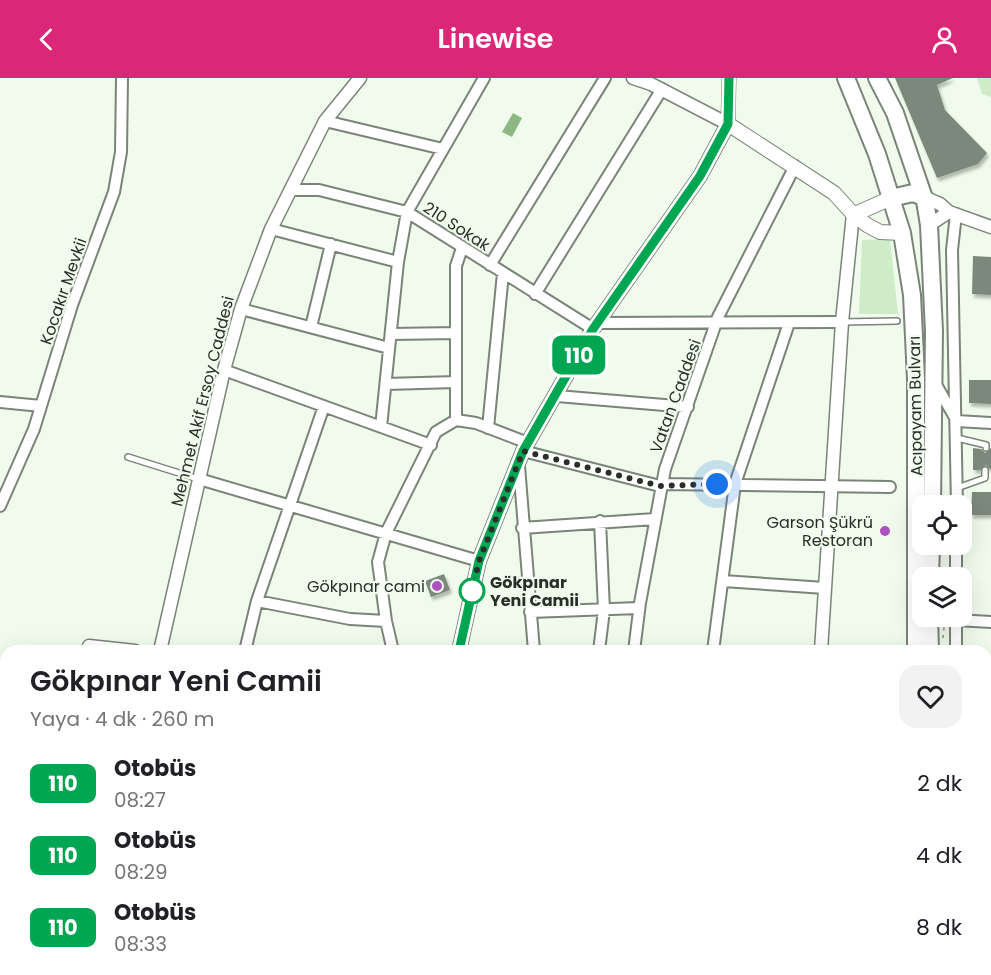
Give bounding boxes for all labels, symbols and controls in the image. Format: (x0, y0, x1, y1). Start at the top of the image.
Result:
text: Linewise (437, 20, 554, 57)
icon: back (30, 23, 63, 56)
icon: person (928, 23, 961, 56)
street label: 210 Sokak (419, 196, 495, 257)
street label: Kocakır Mevkii (34, 235, 93, 348)
street label: Mehmet Akif Ersoy Caddesi (165, 294, 240, 509)
line badge: 110 (544, 336, 614, 374)
street label: Vatan Caddesi (644, 336, 707, 456)
street label: Acıpayam Bulvarı (903, 336, 928, 476)
text: 110 (564, 341, 594, 370)
your location (702, 469, 732, 499)
map controls (912, 495, 972, 627)
button: locate (912, 495, 972, 555)
place label: Garson Şükrü Restoran (767, 511, 873, 552)
marker: Garson Şükrü Restoran (878, 524, 892, 538)
button: layers (912, 567, 972, 627)
place label: Gökpınar Yeni Camii (490, 571, 579, 612)
place label: Gökpınar cami (307, 575, 425, 598)
marker: Gökpınar Yeni Camii (459, 578, 485, 604)
marker: Gökpınar cami (430, 579, 444, 593)
text: Gökpınar Yeni Camii (30, 662, 322, 701)
button: heart (899, 665, 962, 728)
text: Yaya · 4 dk · 260 m (30, 705, 214, 733)
text: Otobüs (114, 753, 196, 784)
text: 2 dk (917, 768, 962, 799)
text: 110 (48, 769, 78, 798)
text: 08:27 (114, 786, 166, 814)
text: Otobüs (114, 825, 196, 856)
text: 4 dk (916, 840, 962, 871)
text: 110 (48, 841, 78, 870)
text: 08:29 (114, 858, 168, 886)
text: Otobüs (114, 897, 196, 928)
text: 8 dk (916, 912, 962, 943)
text: 110 (48, 913, 78, 942)
text: 08:33 (114, 930, 167, 958)

